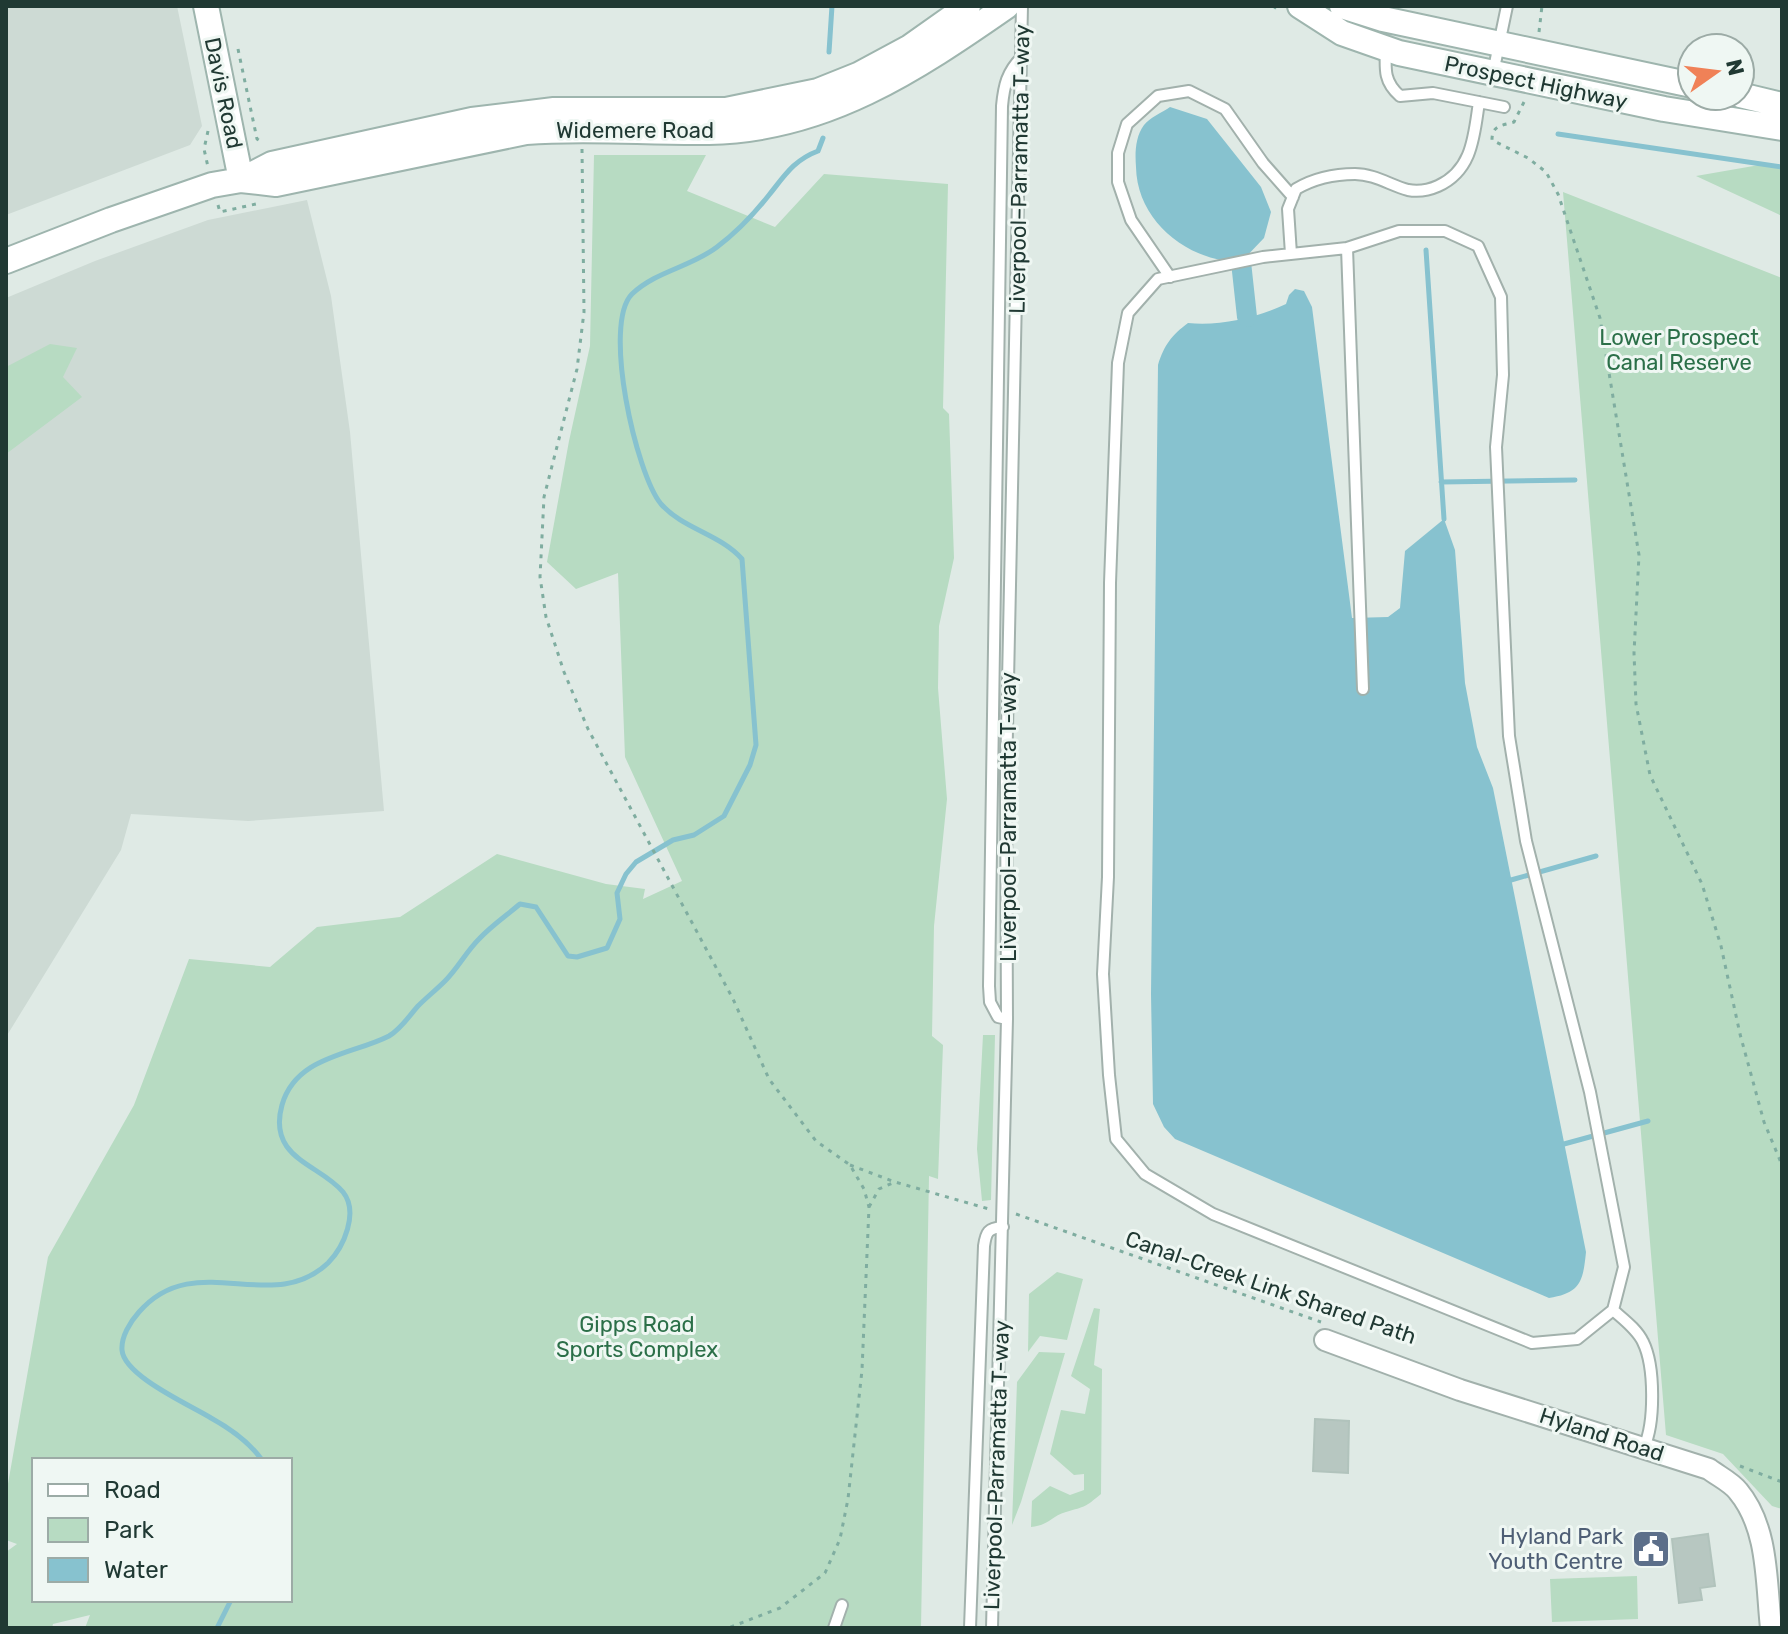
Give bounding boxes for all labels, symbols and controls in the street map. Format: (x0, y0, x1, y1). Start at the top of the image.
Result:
street label: Liverpool–Parramatta T-way (1003, 24, 1036, 314)
north arrow (1676, 32, 1756, 112)
street label: Davis Road (199, 35, 248, 151)
street label: Prospect Highway (1442, 50, 1630, 115)
text: N (1720, 56, 1750, 78)
street label: Widemere Road (556, 117, 714, 144)
park label: Lower Prospect Canal Reserve (1599, 324, 1759, 376)
street label: Liverpool–Parramatta T-way (995, 672, 1022, 962)
street label: Canal-Creek Link Shared Path (1122, 1225, 1420, 1350)
park label: Gipps Road Sports Complex (556, 1311, 718, 1363)
street label: Liverpool–Parramatta T-way (978, 1320, 1015, 1610)
street label: Hyland Road (1536, 1402, 1668, 1467)
legend (32, 1458, 292, 1602)
text: Road (104, 1476, 161, 1504)
text: Park (104, 1516, 155, 1544)
place label: Hyland Park Youth Centre (1488, 1523, 1624, 1575)
public building icon: Hyland Park Youth Centre (1630, 1528, 1672, 1570)
text: Water (104, 1556, 168, 1584)

